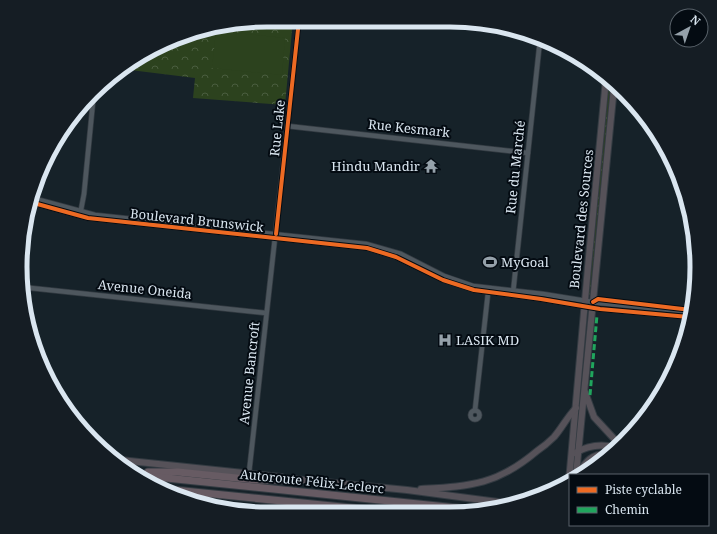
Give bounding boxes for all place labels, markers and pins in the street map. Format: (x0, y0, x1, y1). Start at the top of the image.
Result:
place label: Hindu Mandir (331, 157, 420, 175)
temple icon: Hindu Mandir (423, 158, 439, 174)
place label: MyGoal (501, 253, 549, 271)
sports icon: MyGoal (482, 254, 498, 270)
place label: LASIK MD (456, 331, 519, 349)
hospital icon: LASIK MD (437, 332, 453, 348)

